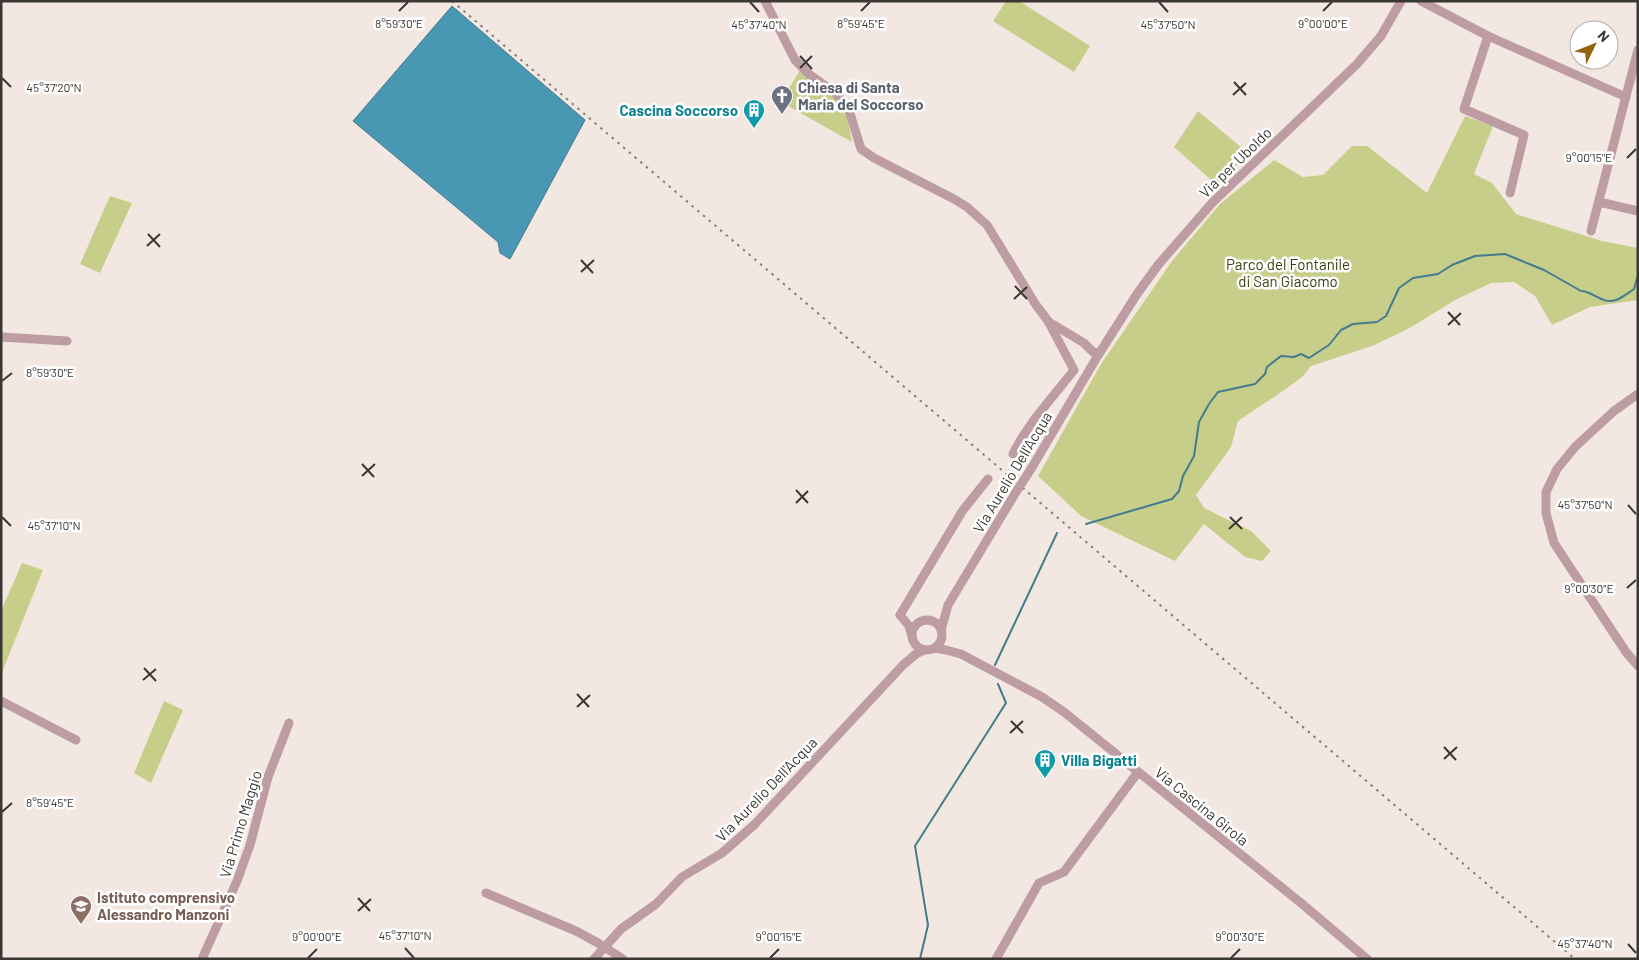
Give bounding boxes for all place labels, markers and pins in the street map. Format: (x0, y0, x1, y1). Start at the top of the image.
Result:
place label: Chiesa di Santa Maria del Soccorso (798, 78, 924, 113)
church icon: Chiesa di Santa Maria del Soccorso (770, 84, 794, 115)
building icon: Cascina Soccorso (742, 98, 766, 129)
place label: Cascina Soccorso (619, 101, 738, 119)
building icon: Villa Bigatti (1033, 748, 1057, 779)
place label: Villa Bigatti (1061, 751, 1137, 769)
place label: Istituto comprensivo Alessandro Manzoni (97, 888, 235, 923)
school or university icon: Istituto comprensivo Alessandro Manzoni (69, 894, 93, 925)

